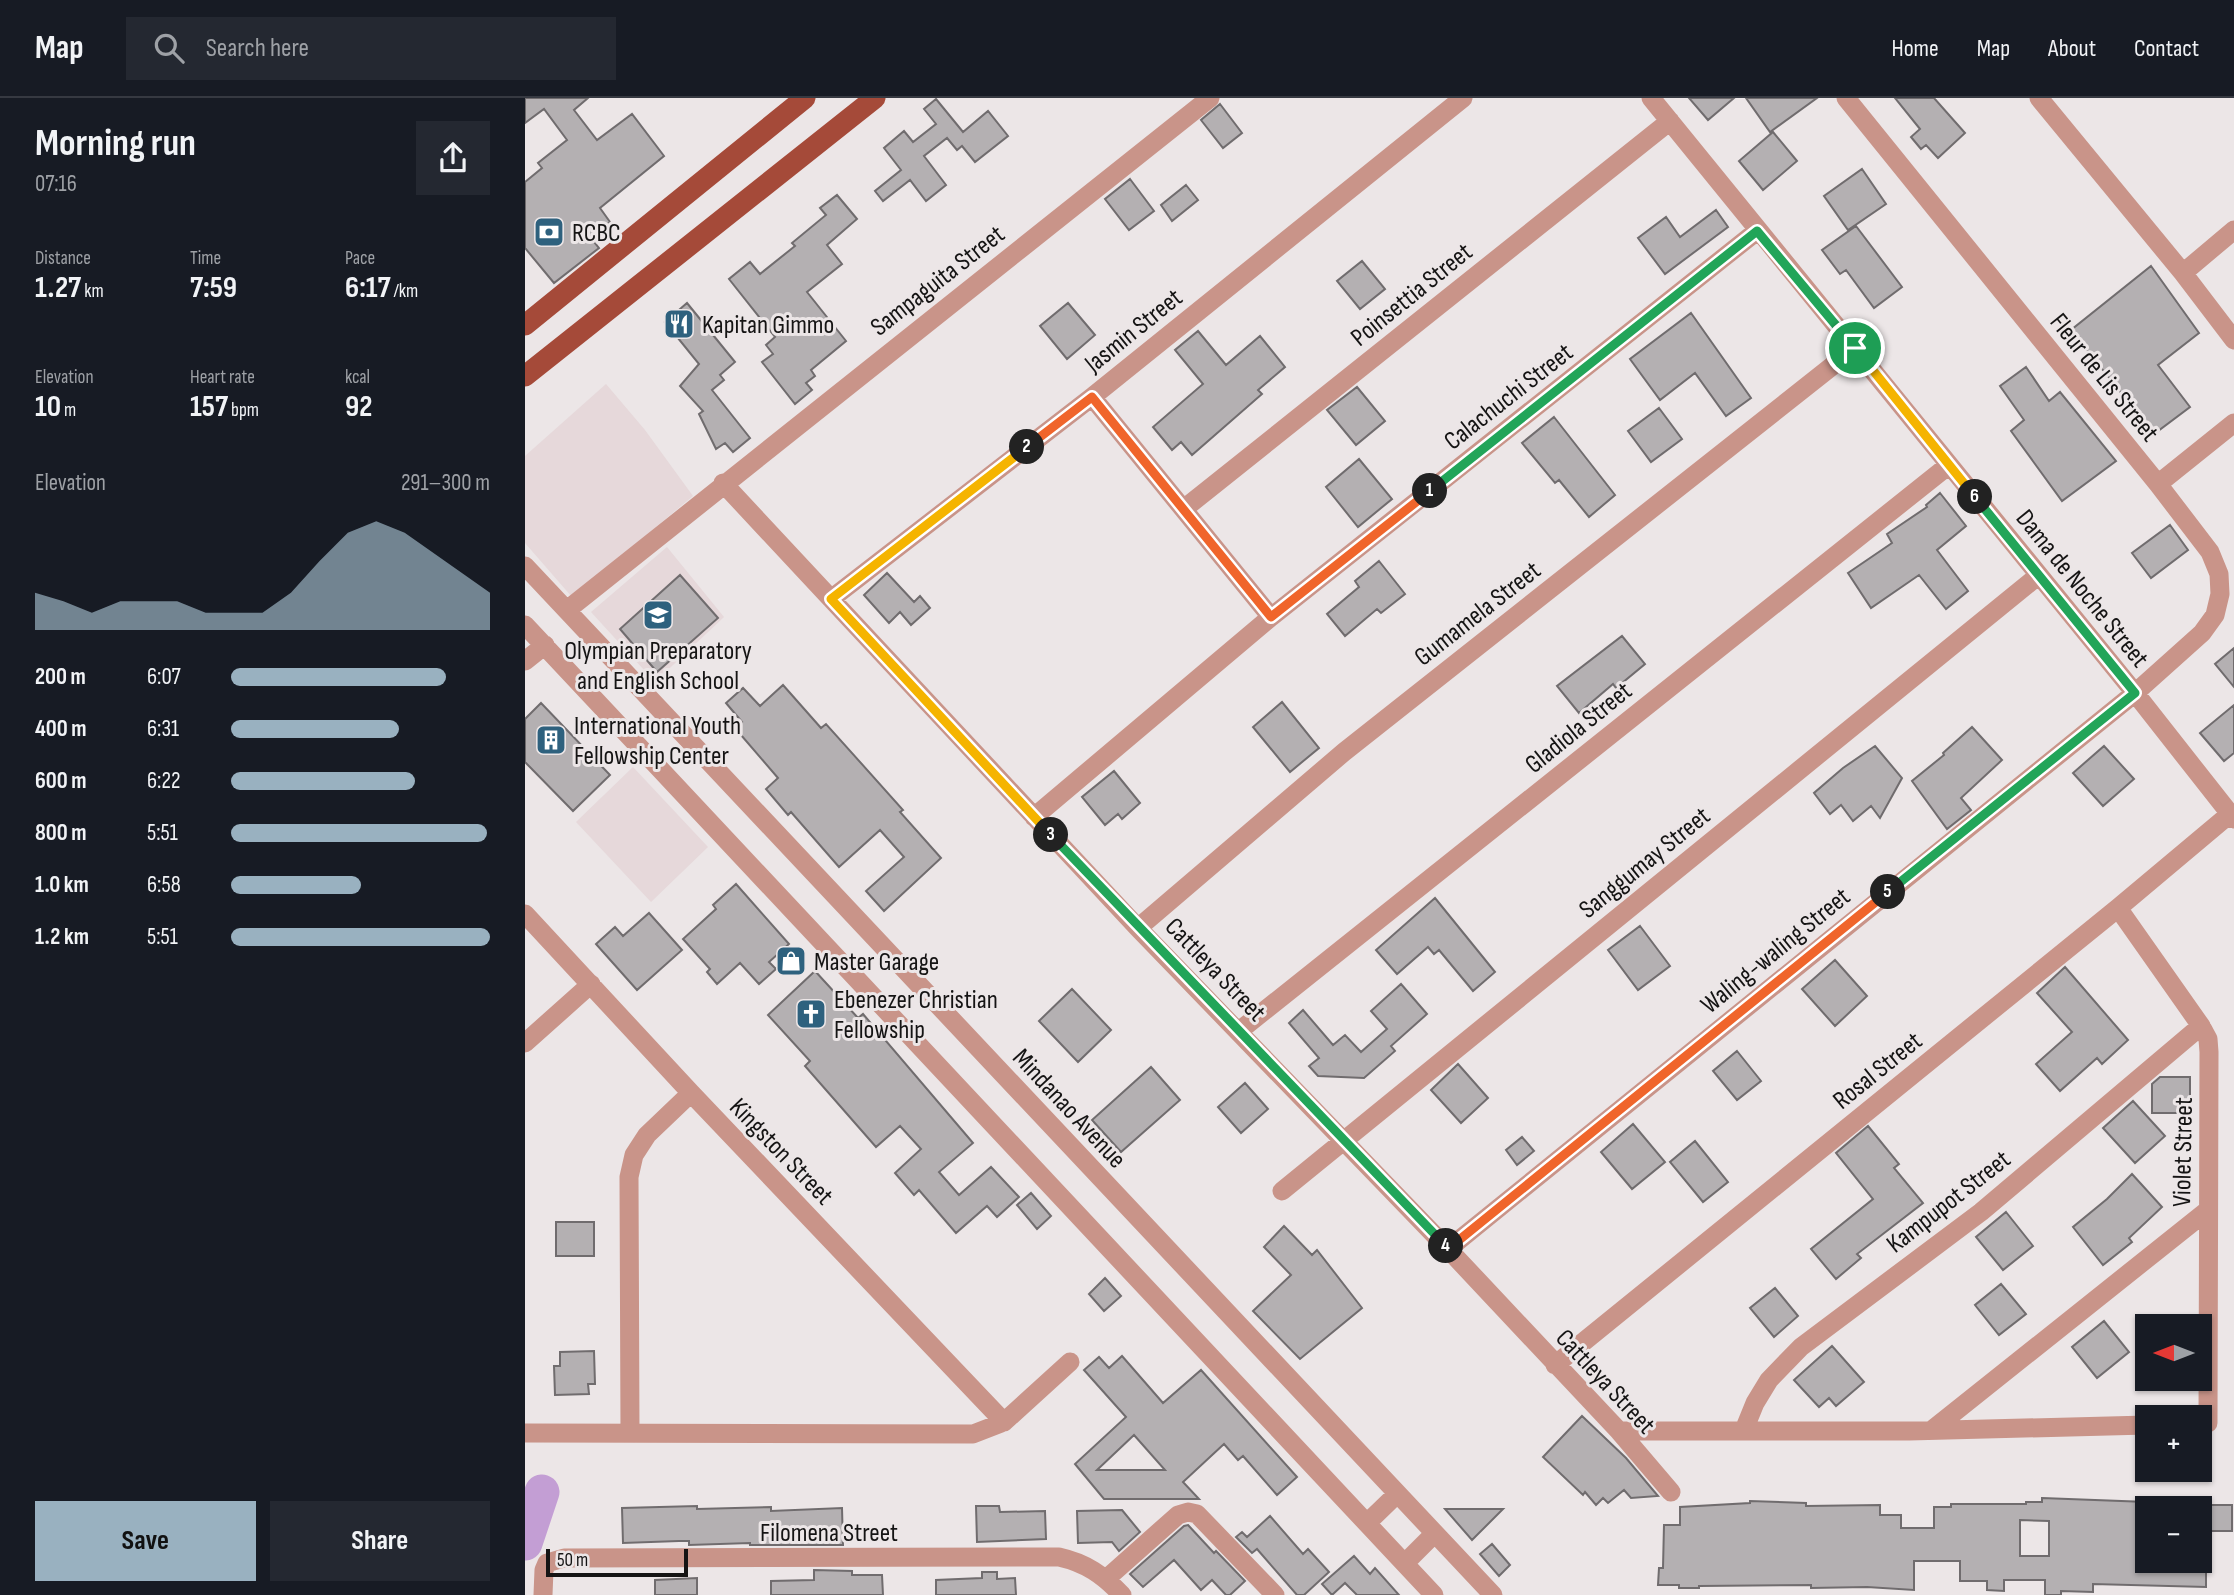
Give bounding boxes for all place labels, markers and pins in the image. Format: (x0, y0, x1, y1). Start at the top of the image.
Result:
bank icon: RCBC (532, 215, 566, 249)
place label: RCBC (572, 218, 621, 249)
restaurant icon: Kapitan Gimmo (662, 307, 696, 341)
place label: Kapitan Gimmo (702, 310, 834, 341)
pin (1825, 318, 1885, 378)
pin: 2 (1009, 430, 1045, 464)
pin: 1 (1413, 474, 1447, 508)
pin: 6 (1957, 480, 1993, 514)
school or university icon: Olympian Preparatory and English School (641, 598, 675, 632)
place label: Olympian Preparatory and English School (564, 636, 752, 697)
place label: International Youth Fellowship Center (574, 711, 741, 772)
building icon: International Youth Fellowship Center (534, 723, 568, 757)
pin: 3 (1033, 818, 1069, 852)
pin: 5 (1871, 874, 1905, 910)
shop icon: Master Garage (774, 944, 808, 978)
place label: Master Garage (814, 947, 939, 978)
place label: Ebenezer Christian Fellowship (834, 985, 998, 1046)
church icon: Ebenezer Christian Fellowship (794, 997, 828, 1031)
pin: 4 (1429, 1228, 1464, 1264)

